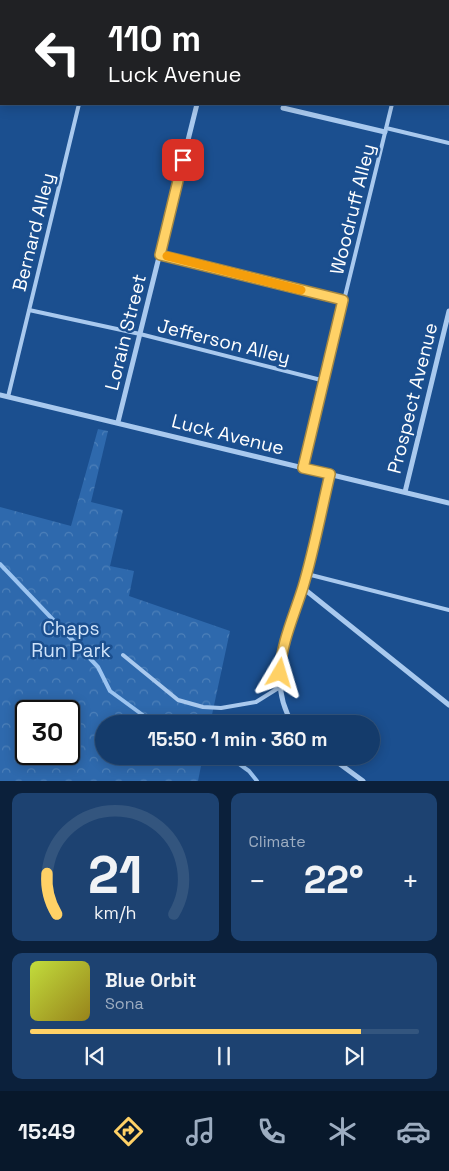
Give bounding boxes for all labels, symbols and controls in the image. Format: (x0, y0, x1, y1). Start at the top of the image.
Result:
text: 110 m (108, 17, 201, 61)
icon: left (25, 20, 90, 85)
text: Luck Avenue (108, 60, 241, 88)
pin (162, 139, 204, 181)
street label: Woodruff Alley (324, 141, 381, 277)
icon: arrive (169, 146, 197, 174)
street label: Bernard Alley (7, 170, 60, 294)
street label: Lorain Street (99, 271, 152, 393)
street label: Jefferson Alley (155, 313, 293, 370)
street label: Prospect Avenue (382, 320, 443, 476)
street label: Luck Avenue (169, 408, 287, 461)
park label: Chaps Run Park (31, 616, 111, 663)
position arrow (253, 646, 305, 698)
speed limit sign: 30 (15, 700, 80, 765)
text: 15:50 · 1 min · 360 m (147, 727, 328, 752)
text: Climate (249, 831, 306, 852)
text: 21 (88, 842, 142, 908)
text: 22° (304, 856, 364, 904)
text: − (249, 863, 266, 899)
text: + (402, 863, 419, 899)
text: km/h (94, 901, 137, 924)
text: Blue Orbit (105, 968, 196, 993)
text: Sona (105, 993, 144, 1014)
icon: previous (81, 1042, 109, 1070)
icon: pause (210, 1042, 238, 1070)
icon: next (340, 1042, 368, 1070)
icon: directions (111, 1114, 146, 1149)
icon: music (183, 1114, 218, 1149)
icon: phone (254, 1114, 289, 1149)
icon: climate (325, 1114, 360, 1149)
icon: car (396, 1114, 431, 1149)
text: 15:49 (18, 1117, 75, 1145)

